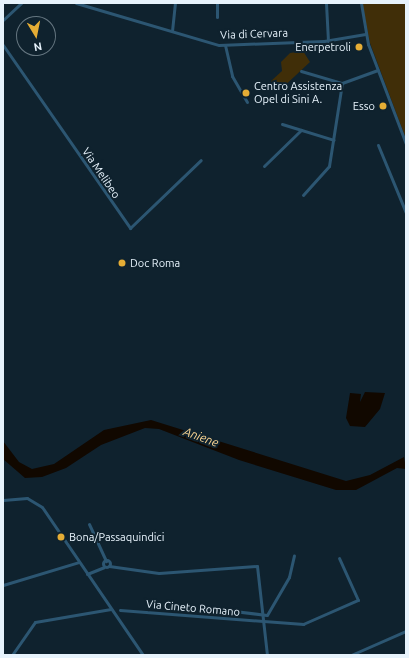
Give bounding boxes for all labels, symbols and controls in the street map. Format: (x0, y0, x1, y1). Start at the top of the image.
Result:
north arrow (16, 16, 56, 56)
street label: Via di Cervara (220, 26, 288, 42)
text: N (33, 40, 43, 53)
place label: Enerpetroli (295, 40, 351, 54)
marker: Enerpetroli (354, 42, 364, 52)
place label: Centro Assistenza Opel di Sini A. (254, 80, 342, 106)
marker: Centro Assistenza Opel di Sini A. (241, 88, 251, 98)
place label: Esso (353, 99, 375, 113)
marker: Esso (378, 101, 388, 111)
street label: Via Melibeo (79, 145, 123, 201)
place label: Doc Roma (130, 256, 180, 270)
marker: Doc Roma (117, 258, 127, 268)
water label: Aniene (182, 424, 220, 450)
place label: Bona/Passaquindici (69, 530, 164, 544)
marker: Bona/Passaquindici (56, 532, 66, 542)
street label: Via Cineto Romano (145, 597, 241, 619)

